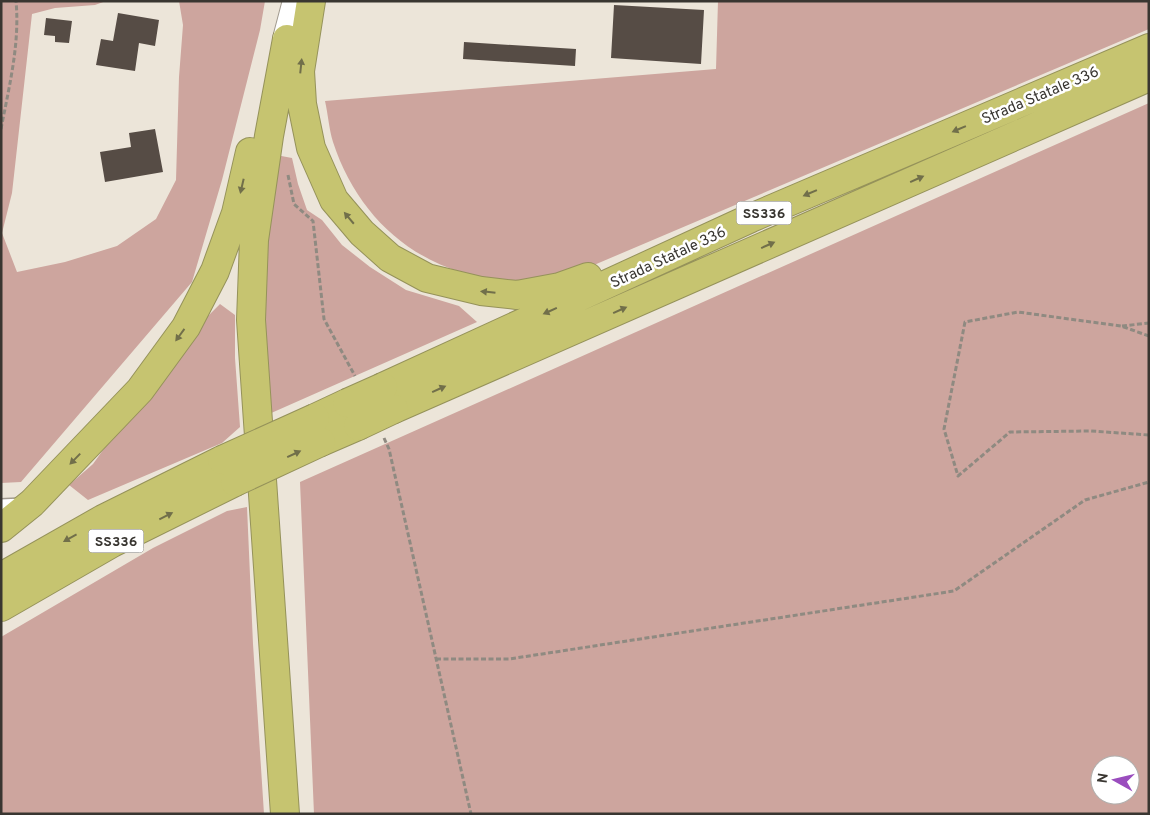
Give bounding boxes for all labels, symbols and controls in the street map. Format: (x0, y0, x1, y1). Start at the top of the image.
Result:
one-way arrow (297, 58, 305, 74)
street label: Strada Statale 336 (979, 63, 1102, 130)
one-way arrow (952, 126, 966, 134)
one-way arrow (910, 175, 924, 183)
one-way arrow (238, 179, 246, 194)
one-way arrow (803, 190, 817, 198)
road number: SS336 (736, 202, 792, 224)
one-way arrow (343, 211, 354, 224)
street label: Strada Statale 336 (608, 223, 729, 293)
one-way arrow (761, 240, 775, 248)
one-way arrow (480, 288, 496, 296)
one-way arrow (613, 306, 627, 314)
one-way arrow (543, 307, 557, 315)
one-way arrow (175, 328, 185, 342)
one-way arrow (432, 385, 446, 393)
one-way arrow (286, 450, 301, 459)
one-way arrow (69, 452, 81, 464)
one-way arrow (159, 512, 173, 520)
road number: SS336 (88, 530, 144, 552)
one-way arrow (63, 534, 76, 543)
north arrow (1090, 755, 1140, 805)
text: N (1094, 772, 1113, 785)

